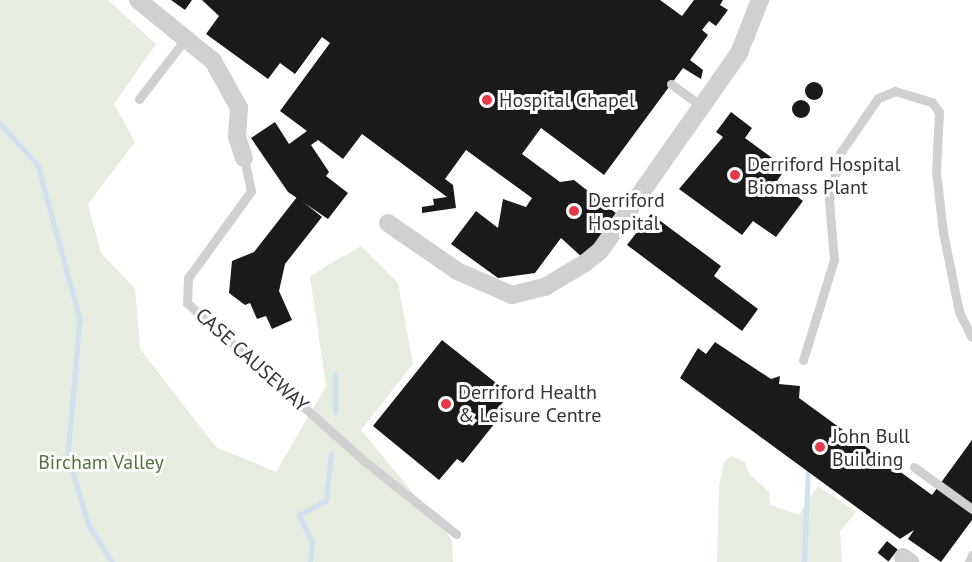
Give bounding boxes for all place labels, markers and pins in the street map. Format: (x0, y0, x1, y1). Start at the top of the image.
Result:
place label: Hospital Chapel (499, 88, 635, 112)
marker: Hospital Chapel (480, 93, 494, 107)
place label: Derriford Hospital Biomass Plant (747, 152, 900, 199)
marker: Derriford Hospital Biomass Plant (728, 168, 742, 182)
place label: Derriford Hospital (588, 188, 665, 235)
marker: Derriford Hospital (565, 202, 583, 220)
place label: Derriford Health & Leisure Centre (458, 380, 601, 427)
marker: Derriford Health & Leisure Centre (439, 397, 453, 411)
place label: John Bull Building (832, 424, 910, 471)
marker: John Bull Building (813, 440, 827, 454)

